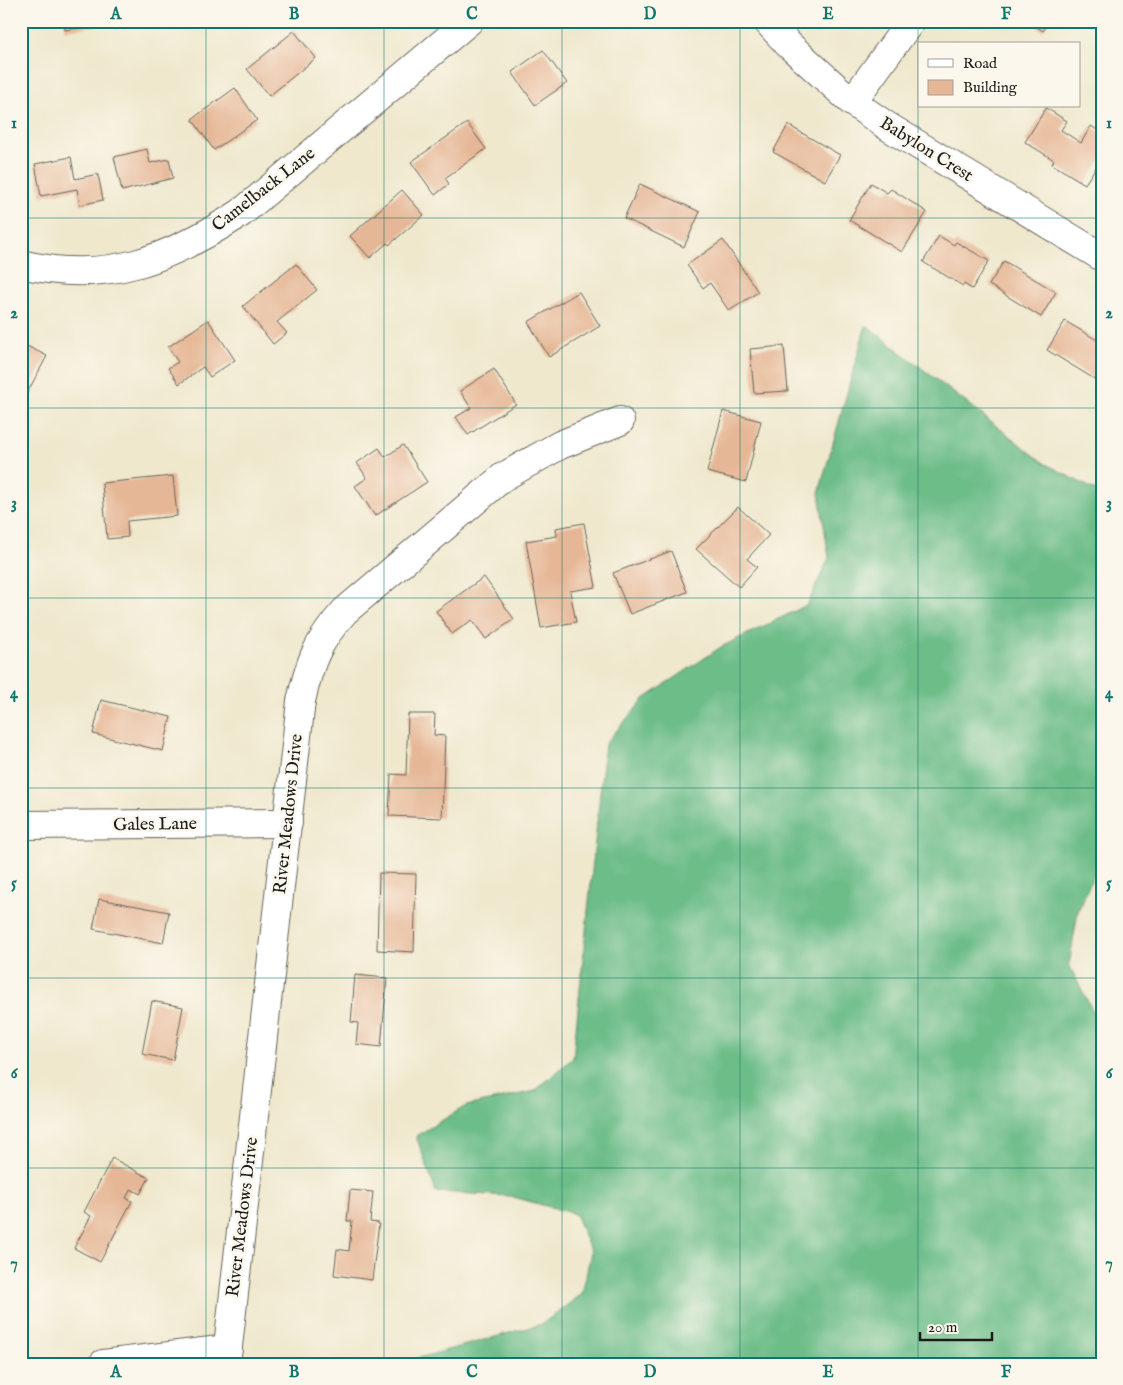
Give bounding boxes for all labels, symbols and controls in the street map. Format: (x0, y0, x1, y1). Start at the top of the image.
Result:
text: A (110, 5, 123, 25)
text: B (289, 5, 300, 25)
text: C (466, 5, 478, 25)
text: D (644, 5, 657, 25)
text: E (822, 5, 834, 25)
text: F (1001, 5, 1012, 25)
legend (918, 42, 1080, 108)
text: Road (963, 54, 998, 73)
text: Building (963, 78, 1018, 97)
street label: Babylon Crest (875, 112, 977, 188)
text: 1 (11, 114, 17, 134)
text: 1 (1106, 114, 1112, 134)
street label: Camelback Lane (208, 143, 320, 237)
text: 2 (10, 304, 18, 324)
text: 2 (1105, 304, 1113, 324)
text: 3 (11, 494, 17, 514)
text: 3 (1106, 494, 1112, 514)
text: 4 (10, 684, 19, 704)
text: 4 (1105, 684, 1114, 704)
street label: River Meadows Drive (269, 733, 309, 895)
street label: Gales Lane (113, 813, 197, 837)
text: 5 (11, 874, 17, 894)
text: 5 (1106, 874, 1112, 894)
text: 6 (11, 1064, 19, 1084)
text: 6 (1106, 1064, 1114, 1084)
street label: River Meadows Drive (222, 1136, 264, 1298)
text: 7 (10, 1254, 18, 1274)
text: 7 (1105, 1254, 1113, 1274)
scale bar (920, 1310, 993, 1342)
text: 20 m (928, 1318, 958, 1337)
text: A (110, 1363, 123, 1383)
text: B (289, 1363, 300, 1383)
text: C (466, 1363, 478, 1383)
text: D (644, 1363, 657, 1383)
text: E (822, 1363, 834, 1383)
text: F (1001, 1363, 1012, 1383)

